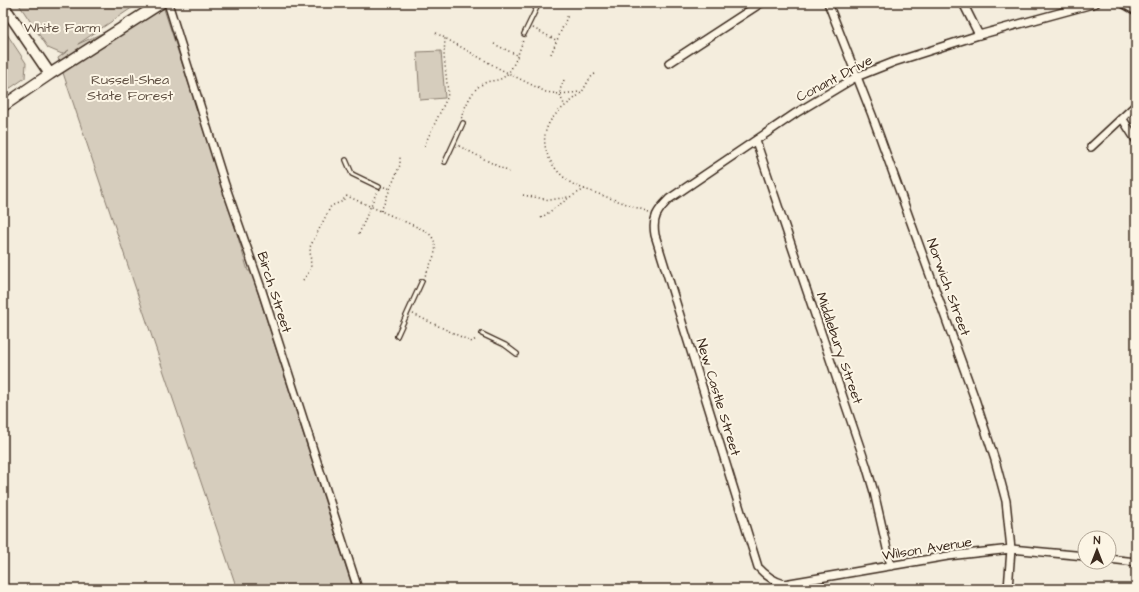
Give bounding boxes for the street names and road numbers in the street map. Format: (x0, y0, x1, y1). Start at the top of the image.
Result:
street label: Conant Drive (793, 50, 877, 107)
street label: Norwich Street (921, 236, 975, 339)
street label: Birch Street (251, 249, 297, 336)
street label: Middlebury Street (811, 290, 868, 407)
street label: New Castle Street (691, 336, 745, 459)
street label: Wilson Avenue (881, 532, 974, 566)

